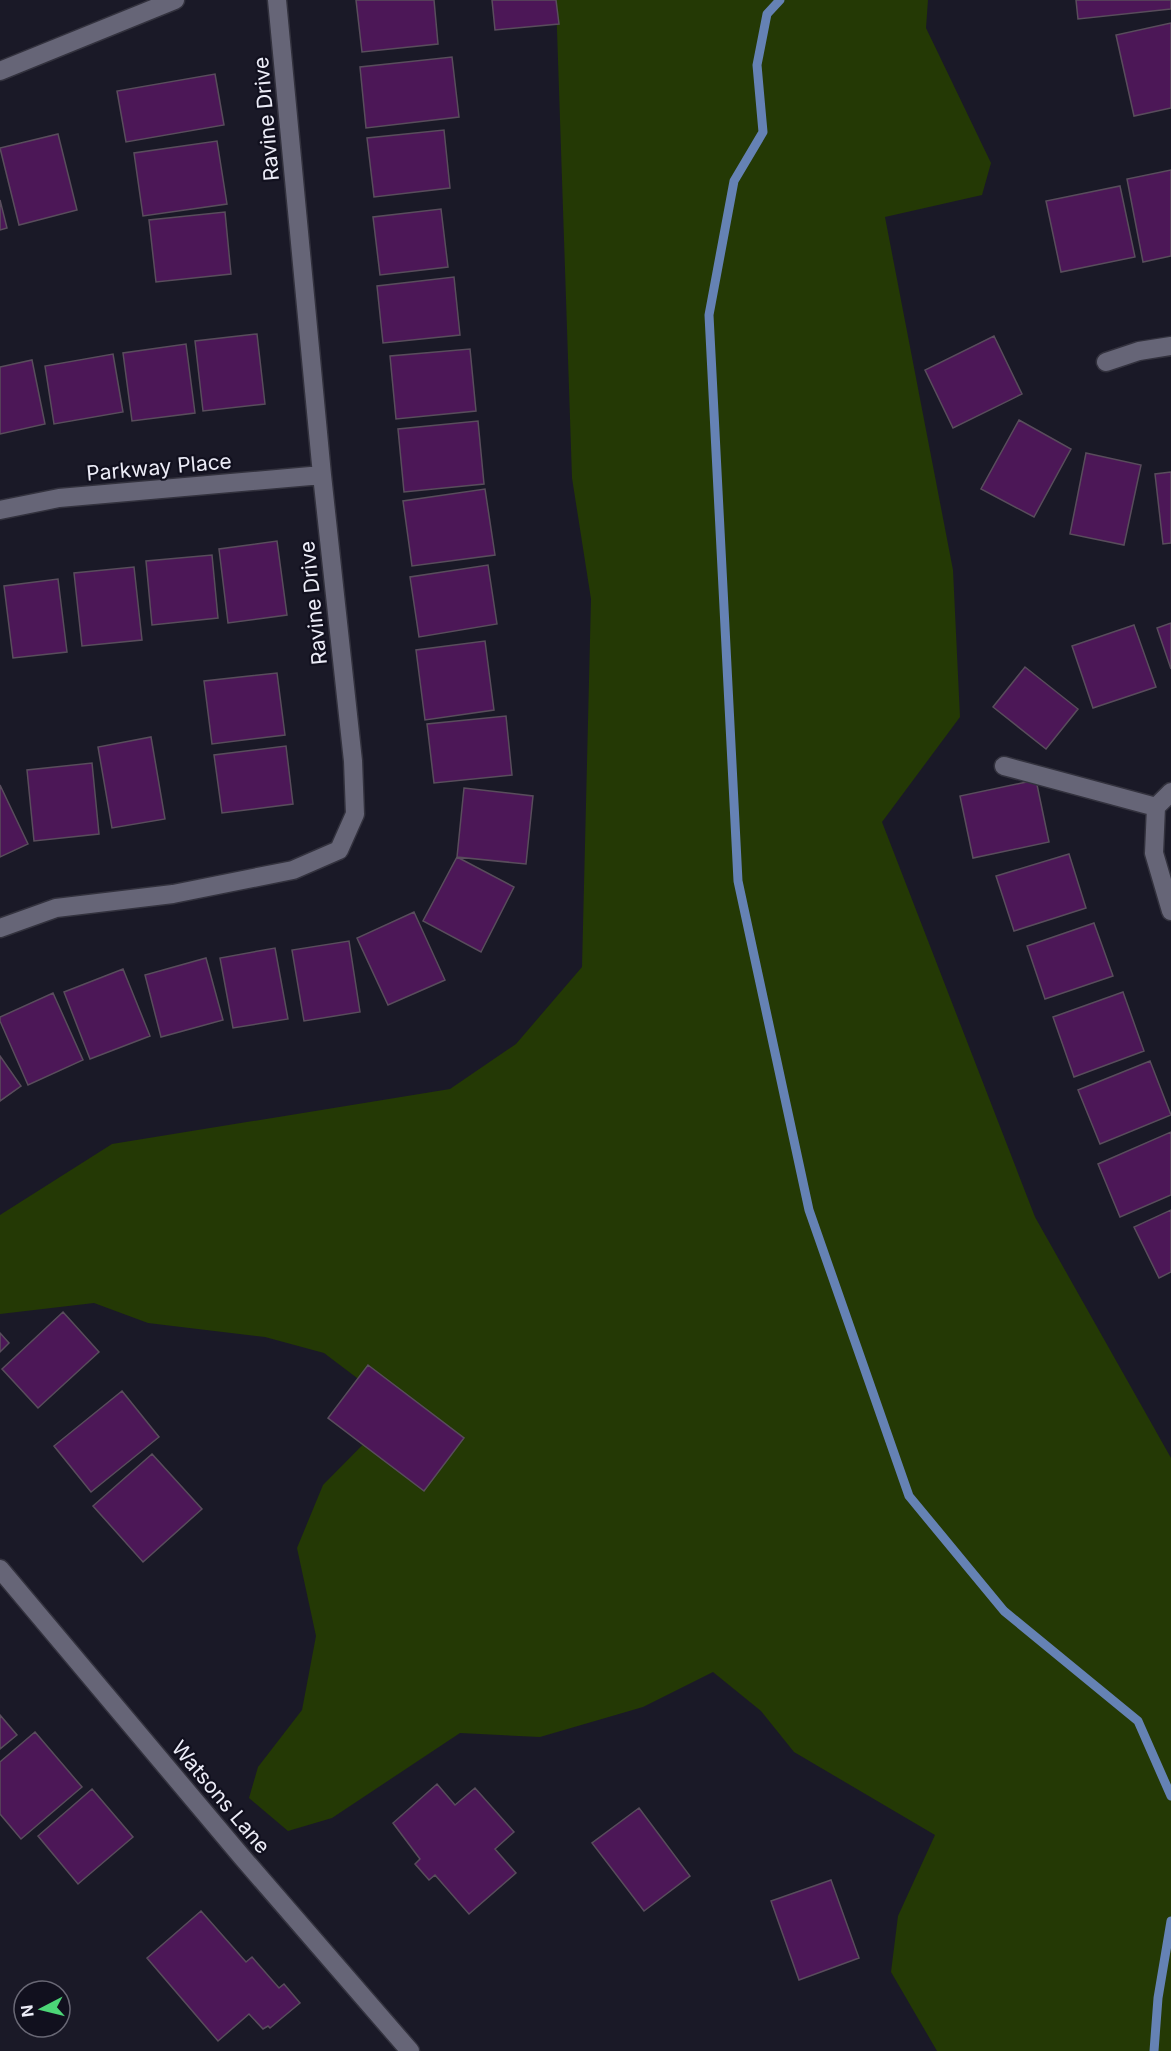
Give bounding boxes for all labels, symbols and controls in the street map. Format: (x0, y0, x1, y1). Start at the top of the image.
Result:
street label: Ravine Drive (248, 56, 284, 182)
street label: Parkway Place (85, 448, 233, 486)
street label: Ravine Drive (294, 540, 332, 666)
street label: Watsons Lane (167, 1736, 275, 1858)
north arrow (12, 1979, 72, 2039)
text: N (16, 2004, 38, 2018)

